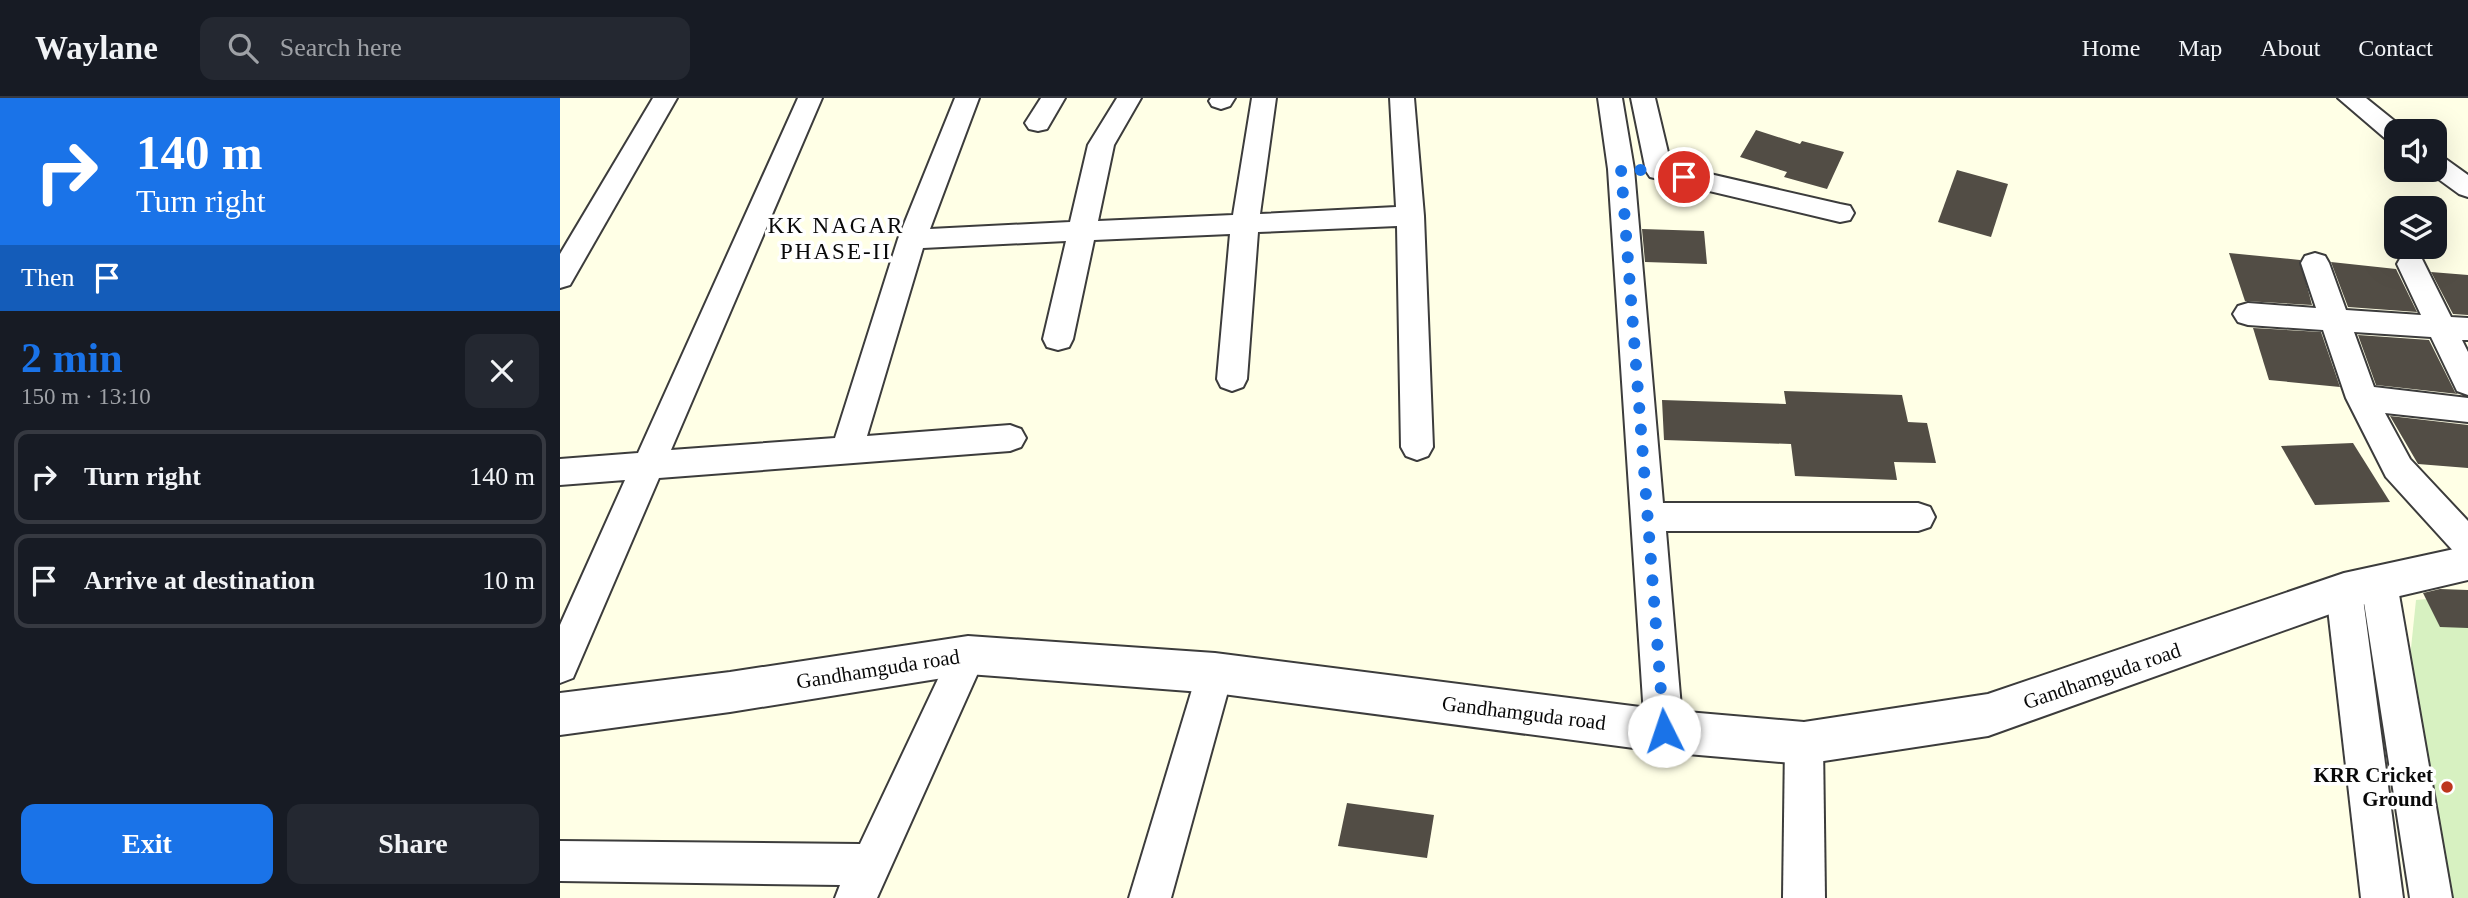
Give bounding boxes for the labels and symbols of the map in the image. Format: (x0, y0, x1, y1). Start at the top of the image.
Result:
pin (1654, 147, 1714, 207)
district label: KK NAGAR PHASE-II (768, 213, 904, 264)
street label: Gandhamguda road (2020, 638, 2184, 714)
street label: Gandhamguda road (795, 644, 962, 694)
street label: Gandhamguda road (1441, 691, 1608, 735)
position arrow (1627, 694, 1701, 768)
place label: KRR Cricket Ground (2313, 763, 2433, 811)
marker: KRR Cricket Ground (2439, 779, 2455, 795)

